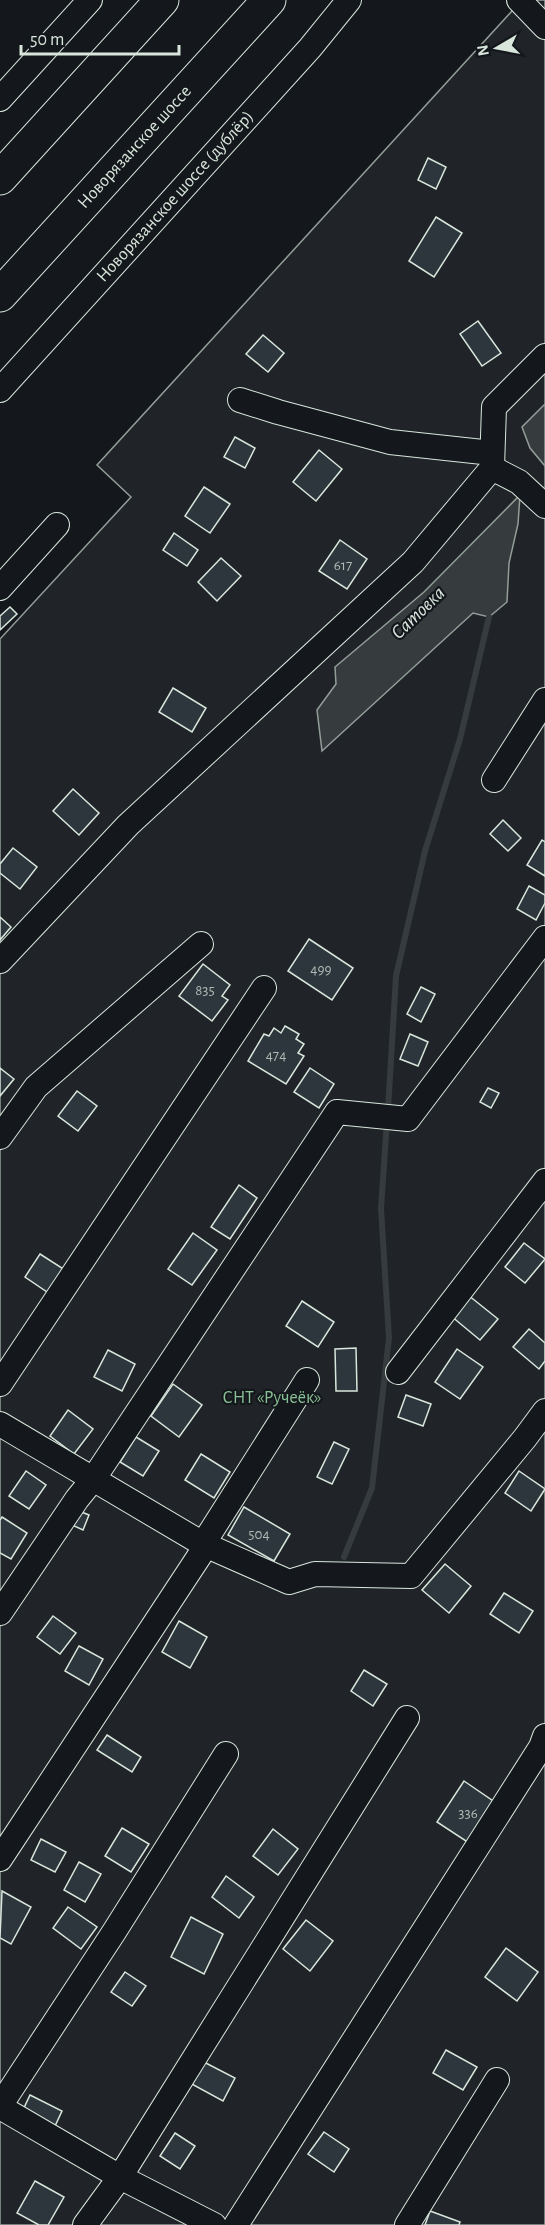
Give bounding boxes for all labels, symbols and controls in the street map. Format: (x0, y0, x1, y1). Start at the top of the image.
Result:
scale bar (21, 18, 178, 56)
north arrow (467, 18, 527, 78)
text: 50 m (30, 31, 64, 49)
text: N (474, 44, 492, 57)
street label: Новорязанское шоссе (74, 82, 195, 212)
street label: Новорязанское шоссе (дублёр) (93, 108, 257, 286)
house number: 617 (334, 558, 352, 573)
water label: Сатовка (387, 583, 449, 643)
house number: 499 (310, 962, 332, 977)
house number: 835 (195, 983, 215, 998)
house number: 474 (266, 1048, 286, 1063)
park label: СНТ «Ручеёк» (223, 1389, 321, 1407)
house number: 504 (248, 1527, 270, 1542)
house number: 336 (458, 1806, 478, 1821)

